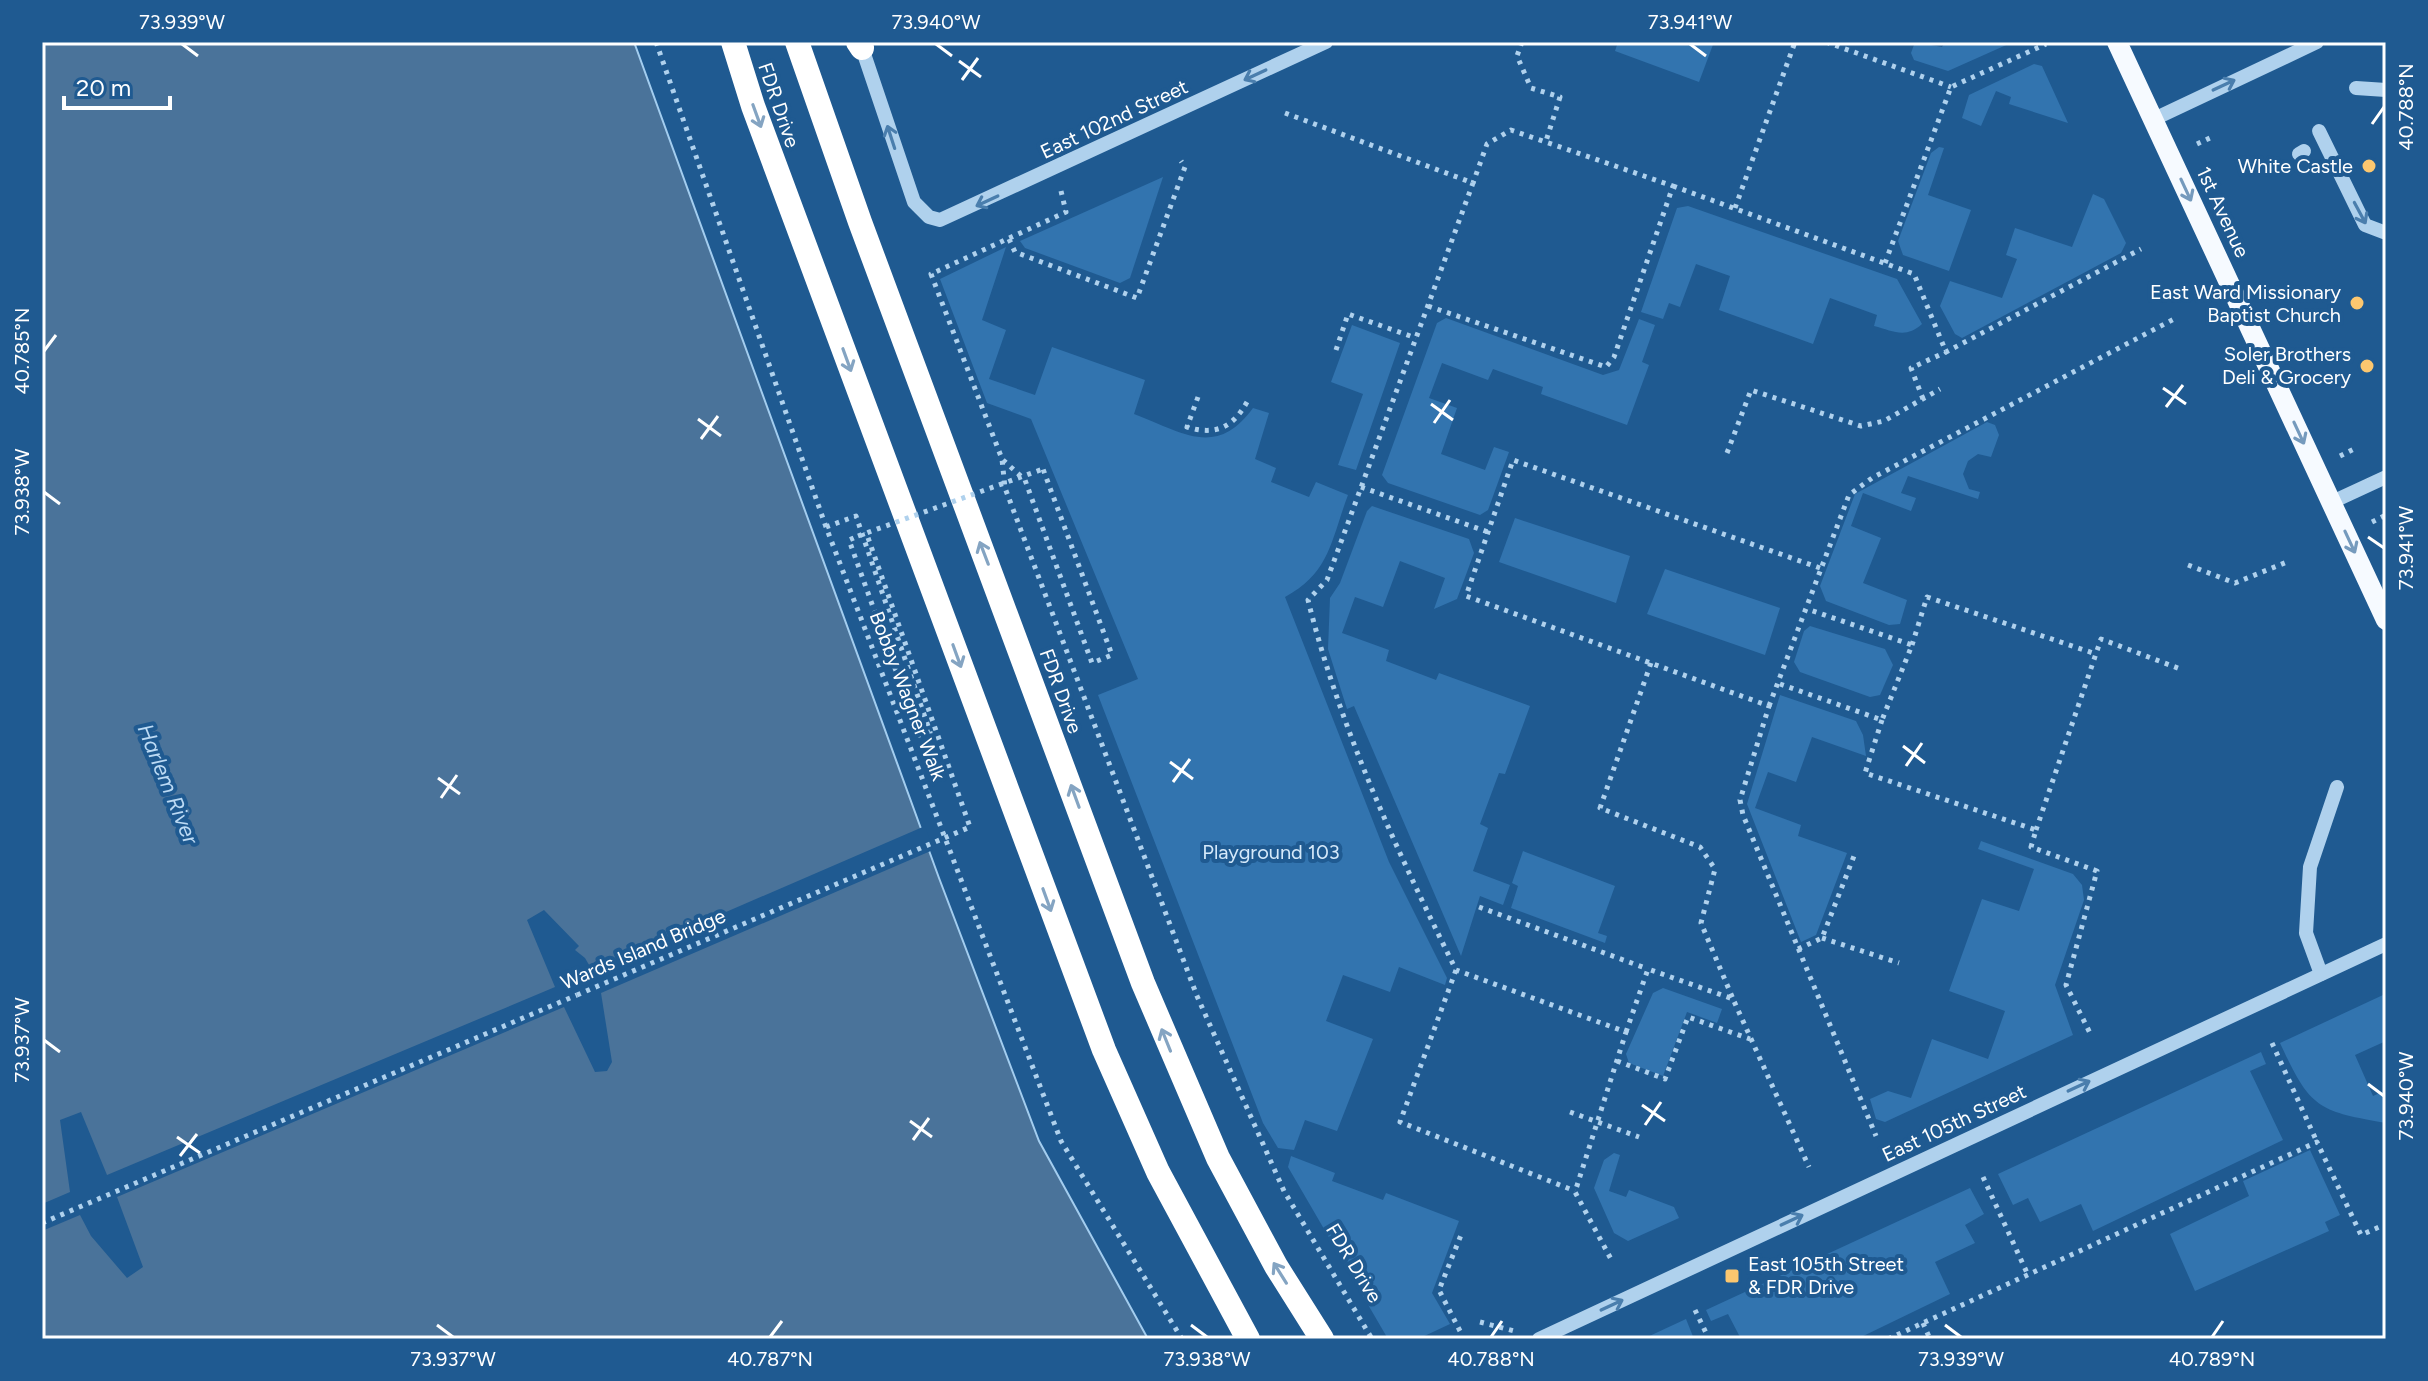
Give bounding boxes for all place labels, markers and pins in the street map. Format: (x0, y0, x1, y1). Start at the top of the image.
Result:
place label: White Castle (2238, 154, 2353, 178)
marker: White Castle (2360, 157, 2378, 175)
place label: East Ward Missionary Baptist Church (2150, 280, 2341, 327)
marker: East Ward Missionary Baptist Church (2348, 294, 2366, 312)
place label: Soler Brothers Deli & Grocery (2222, 342, 2351, 389)
marker: Soler Brothers Deli & Grocery (2358, 357, 2376, 375)
place label: East 105th Street & FDR Drive (1748, 1252, 1904, 1299)
marker: East 105th Street & FDR Drive (1723, 1267, 1741, 1285)

